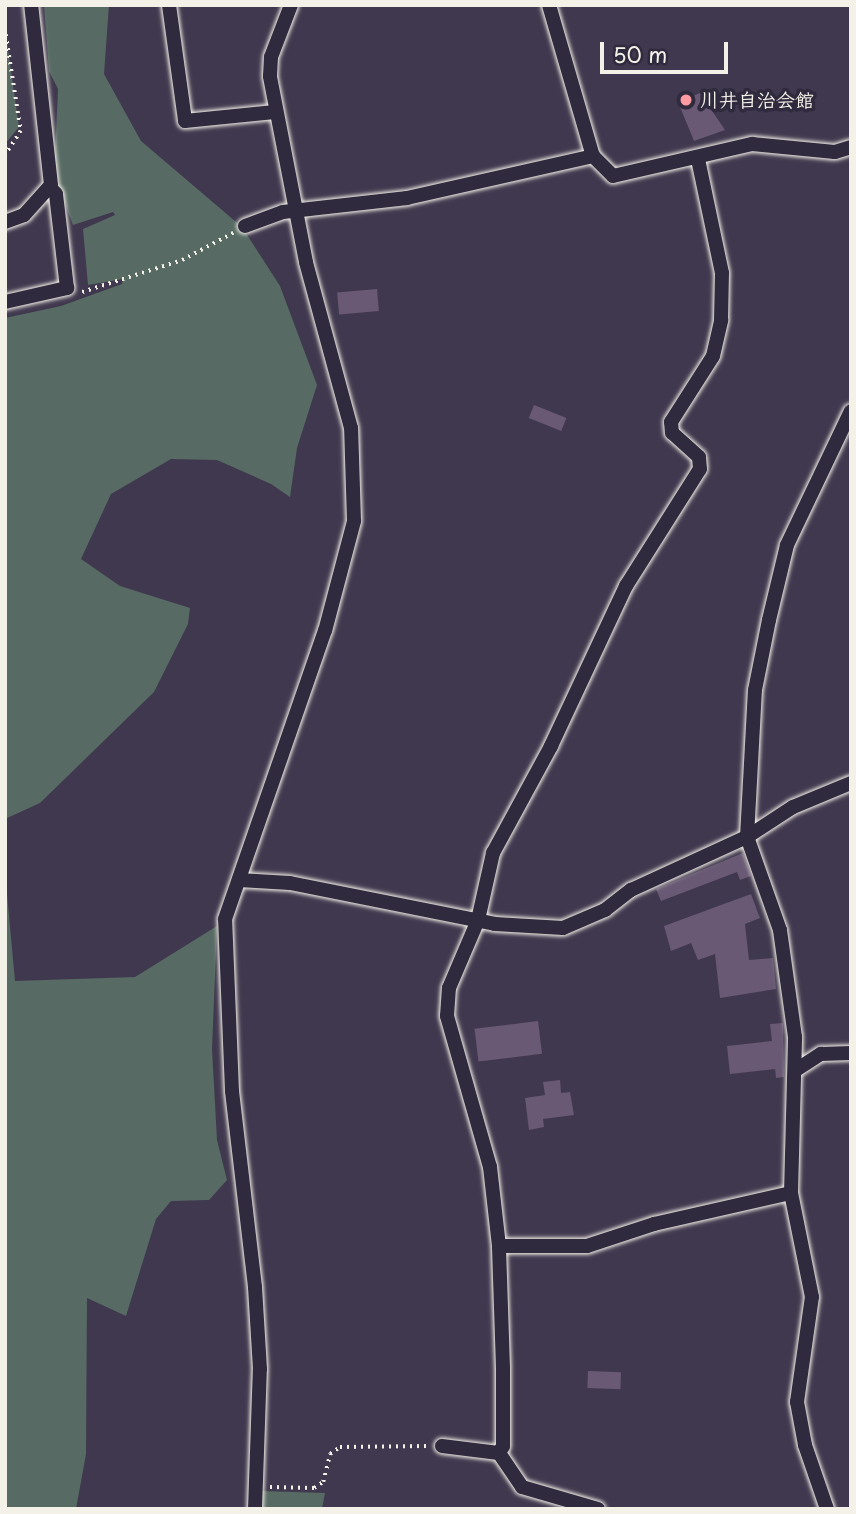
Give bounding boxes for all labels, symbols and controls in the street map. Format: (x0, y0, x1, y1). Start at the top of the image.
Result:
scale bar (604, 28, 732, 72)
text: 50 m (613, 38, 667, 70)
place label: 川井自治会館 (700, 89, 814, 111)
marker: 川井自治会館 (678, 92, 694, 108)

